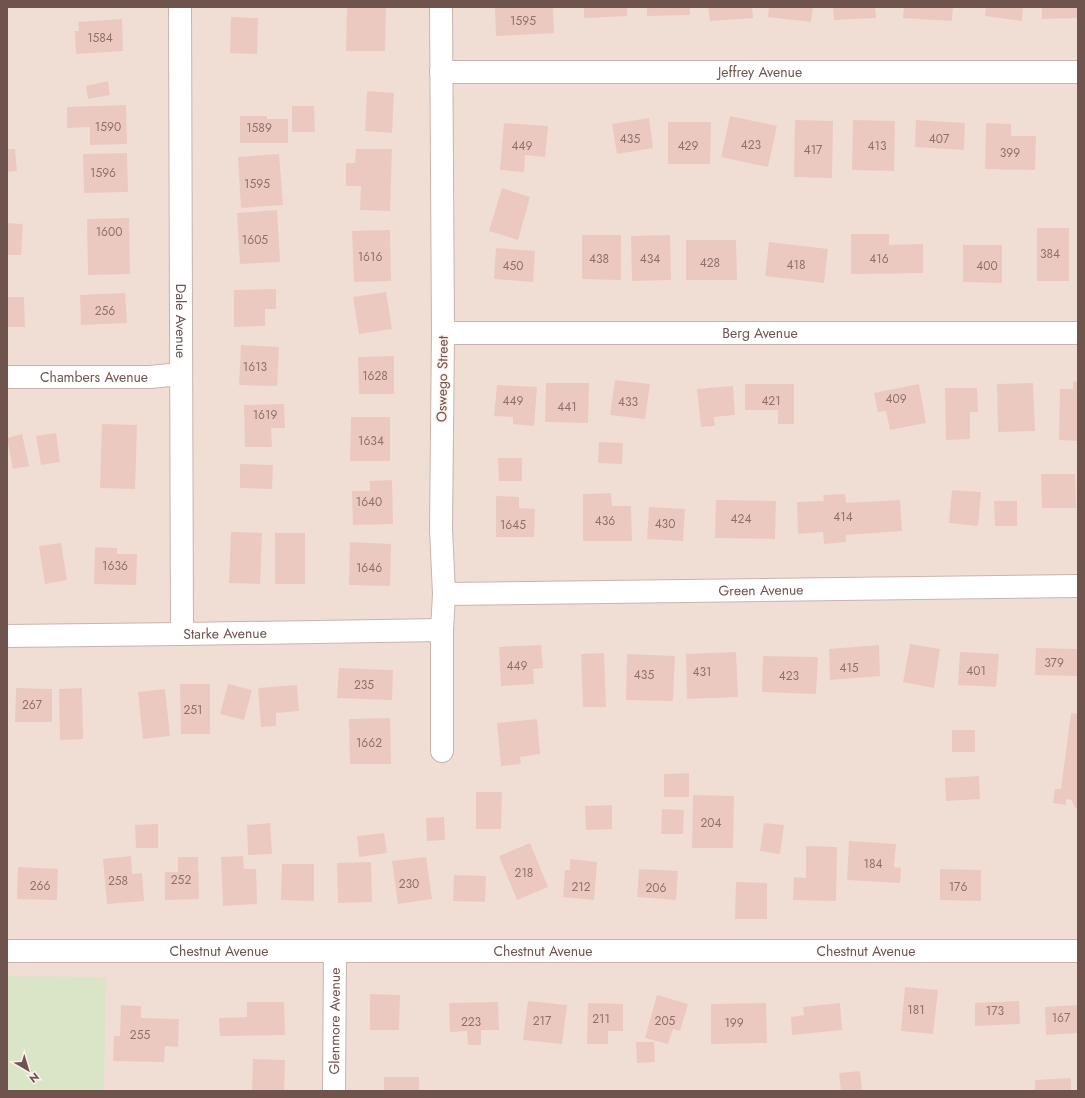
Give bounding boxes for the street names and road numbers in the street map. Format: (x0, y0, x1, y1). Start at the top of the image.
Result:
street label: Jeffrey Avenue (716, 62, 802, 82)
street label: Dale Avenue (171, 284, 191, 358)
street label: Berg Avenue (722, 323, 798, 343)
street label: Oswego Street (431, 335, 453, 422)
street label: Chambers Avenue (40, 367, 148, 387)
street label: Green Avenue (718, 579, 804, 601)
street label: Starke Avenue (183, 623, 267, 644)
street label: Chestnut Avenue (169, 941, 269, 961)
street label: Chestnut Avenue (493, 941, 593, 961)
street label: Chestnut Avenue (816, 941, 916, 961)
street label: Glenmore Avenue (324, 967, 345, 1075)

